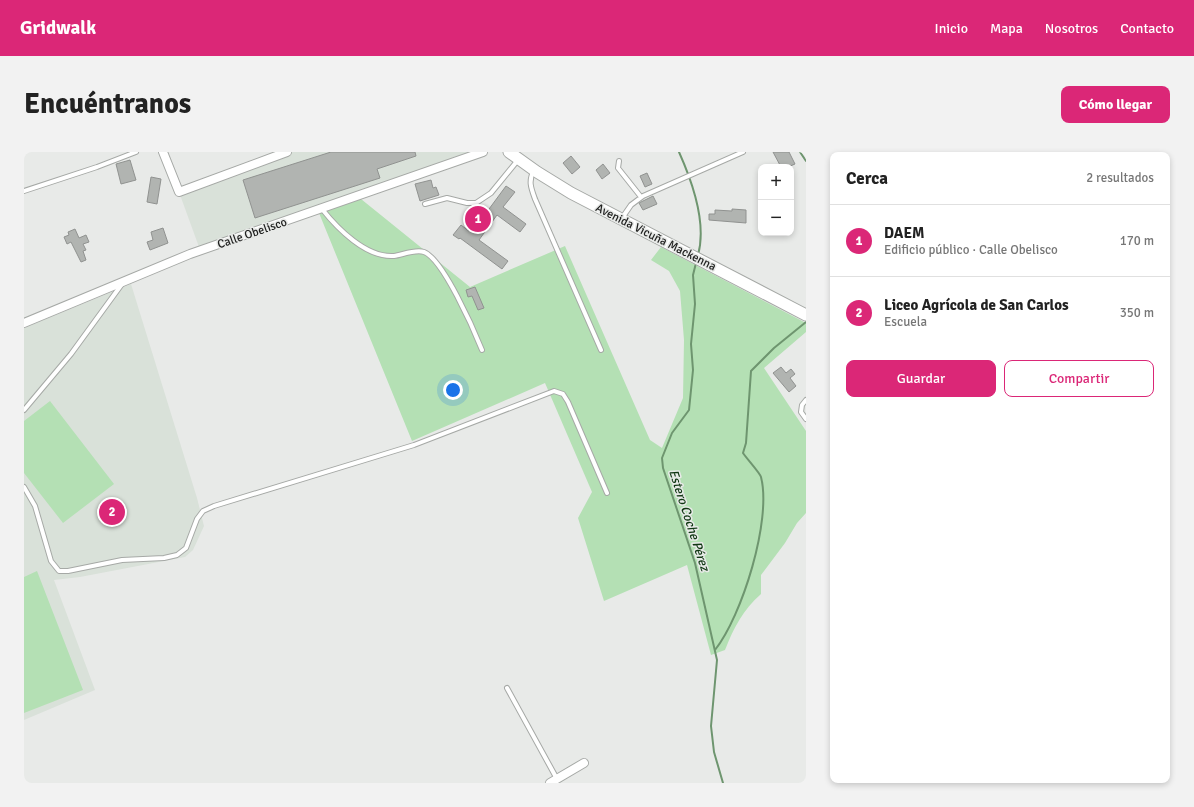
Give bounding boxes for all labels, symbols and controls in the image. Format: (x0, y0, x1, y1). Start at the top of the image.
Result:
text: Gridwalk (20, 16, 96, 40)
text: Inicio (935, 20, 968, 37)
text: Mapa (990, 20, 1023, 37)
text: Nosotros (1045, 20, 1098, 37)
text: Contacto (1120, 20, 1174, 37)
button: Cómo llegar (1061, 86, 1170, 123)
text: Encuéntranos (24, 87, 191, 121)
map controls (758, 164, 794, 236)
button: + (758, 164, 794, 200)
text: Cerca (846, 168, 888, 189)
text: 2 resultados (1086, 170, 1154, 186)
street label: Avenida Vicuña Mackenna (593, 200, 719, 274)
button: − (758, 200, 794, 236)
pin: 1 (465, 204, 491, 234)
street label: Calle Obelisco (215, 215, 289, 252)
text: DAEM (884, 224, 925, 242)
text: 1 (855, 233, 863, 249)
text: 170 m (1120, 233, 1154, 249)
text: Edificio público · Calle Obelisco (884, 242, 1058, 258)
text: Liceo Agrícola de San Carlos (884, 296, 1069, 314)
text: 2 (855, 305, 863, 321)
text: 350 m (1120, 305, 1154, 321)
text: Escuela (884, 314, 927, 330)
button: Guardar (846, 360, 996, 397)
button: Compartir (1004, 360, 1154, 397)
your location (443, 380, 463, 400)
water label: Estero Coche Pérez (665, 468, 713, 574)
pin: 2 (99, 497, 125, 527)

